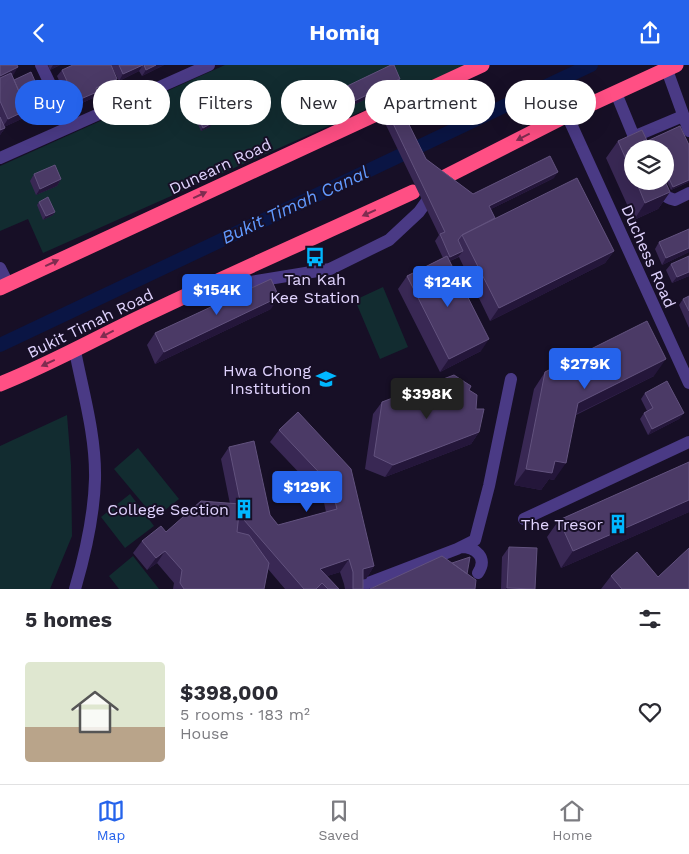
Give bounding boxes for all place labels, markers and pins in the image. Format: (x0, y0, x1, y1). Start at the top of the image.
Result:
bus stop icon: Tan Kah Kee Station (304, 246, 326, 268)
pin: $124K (413, 265, 483, 308)
place label: Tan Kah Kee Station (270, 270, 360, 307)
pin: $154K (182, 273, 252, 316)
pin: $279K (550, 347, 620, 390)
place label: Hwa Chong Institution (223, 361, 311, 398)
school or university icon: Hwa Chong Institution (315, 368, 337, 390)
pin: $398K (392, 377, 462, 420)
pin: $129K (272, 471, 342, 513)
building icon: College Section (233, 498, 255, 520)
place label: College Section (107, 500, 229, 519)
building icon: The Tresor (607, 513, 629, 535)
place label: The Tresor (521, 515, 603, 534)

